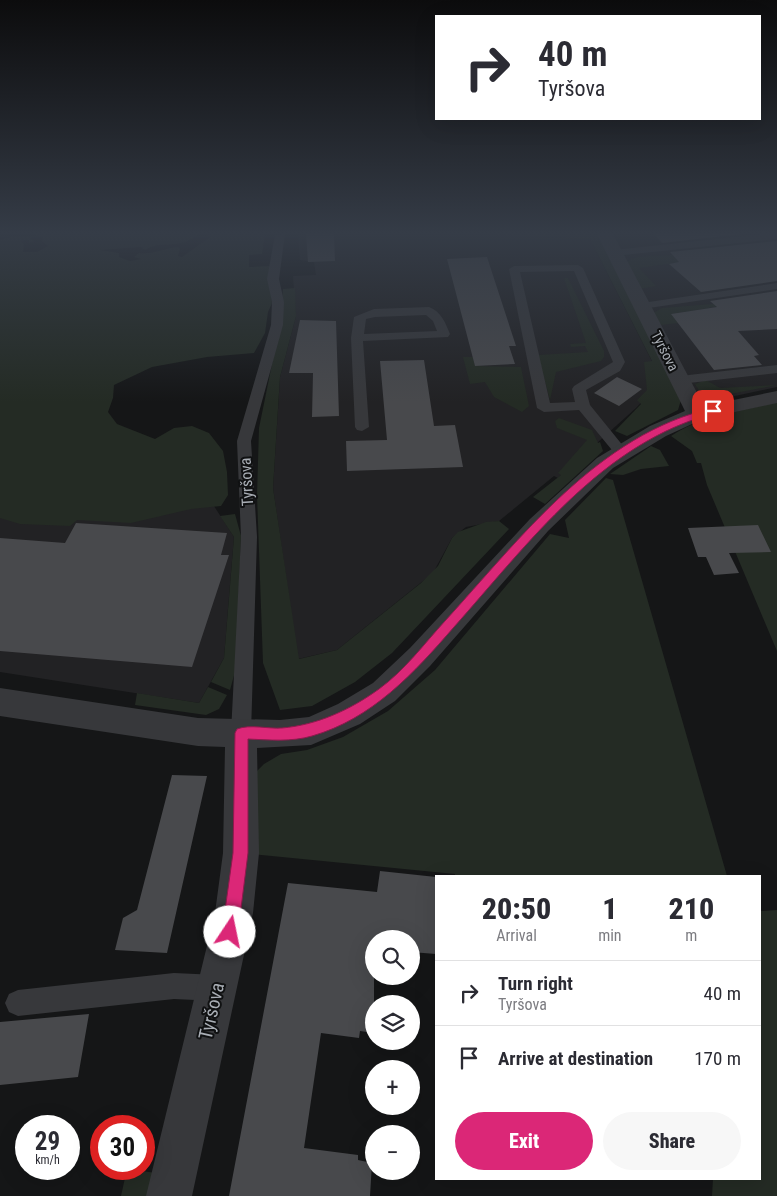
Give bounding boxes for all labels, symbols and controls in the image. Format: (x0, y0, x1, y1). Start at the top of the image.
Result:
text: 40 m (538, 34, 607, 75)
icon: right (455, 35, 520, 100)
text: Tyršova (538, 76, 605, 101)
street label: Tyršova (648, 328, 682, 374)
pin (692, 390, 734, 432)
icon: arrive (699, 397, 727, 425)
street label: Tyršova (236, 457, 257, 507)
text: 20:50 (482, 891, 551, 926)
text: 1 (602, 891, 617, 926)
text: 210 (668, 891, 714, 926)
position arrow (203, 905, 255, 957)
text: Arrival (496, 926, 537, 945)
text: min (598, 926, 622, 945)
text: m (685, 926, 697, 945)
map controls (365, 930, 420, 1180)
button: search (365, 930, 420, 985)
text: Turn right (498, 972, 573, 995)
icon: right (455, 979, 483, 1007)
street label: Tyršova (194, 980, 229, 1042)
text: 40 m (704, 982, 741, 1005)
button: layers (365, 995, 420, 1050)
text: Tyršova (498, 995, 547, 1014)
icon: arrive (455, 1044, 483, 1072)
text: Arrive at destination (498, 1047, 653, 1070)
text: 170 m (694, 1047, 741, 1070)
button: + (365, 1060, 420, 1115)
button: Exit (455, 1112, 593, 1170)
button: Share (603, 1112, 741, 1170)
speed limit sign: 30 (90, 1115, 155, 1180)
button: − (365, 1125, 420, 1180)
text: 29 (35, 1127, 60, 1156)
text: km/h (35, 1153, 60, 1167)

